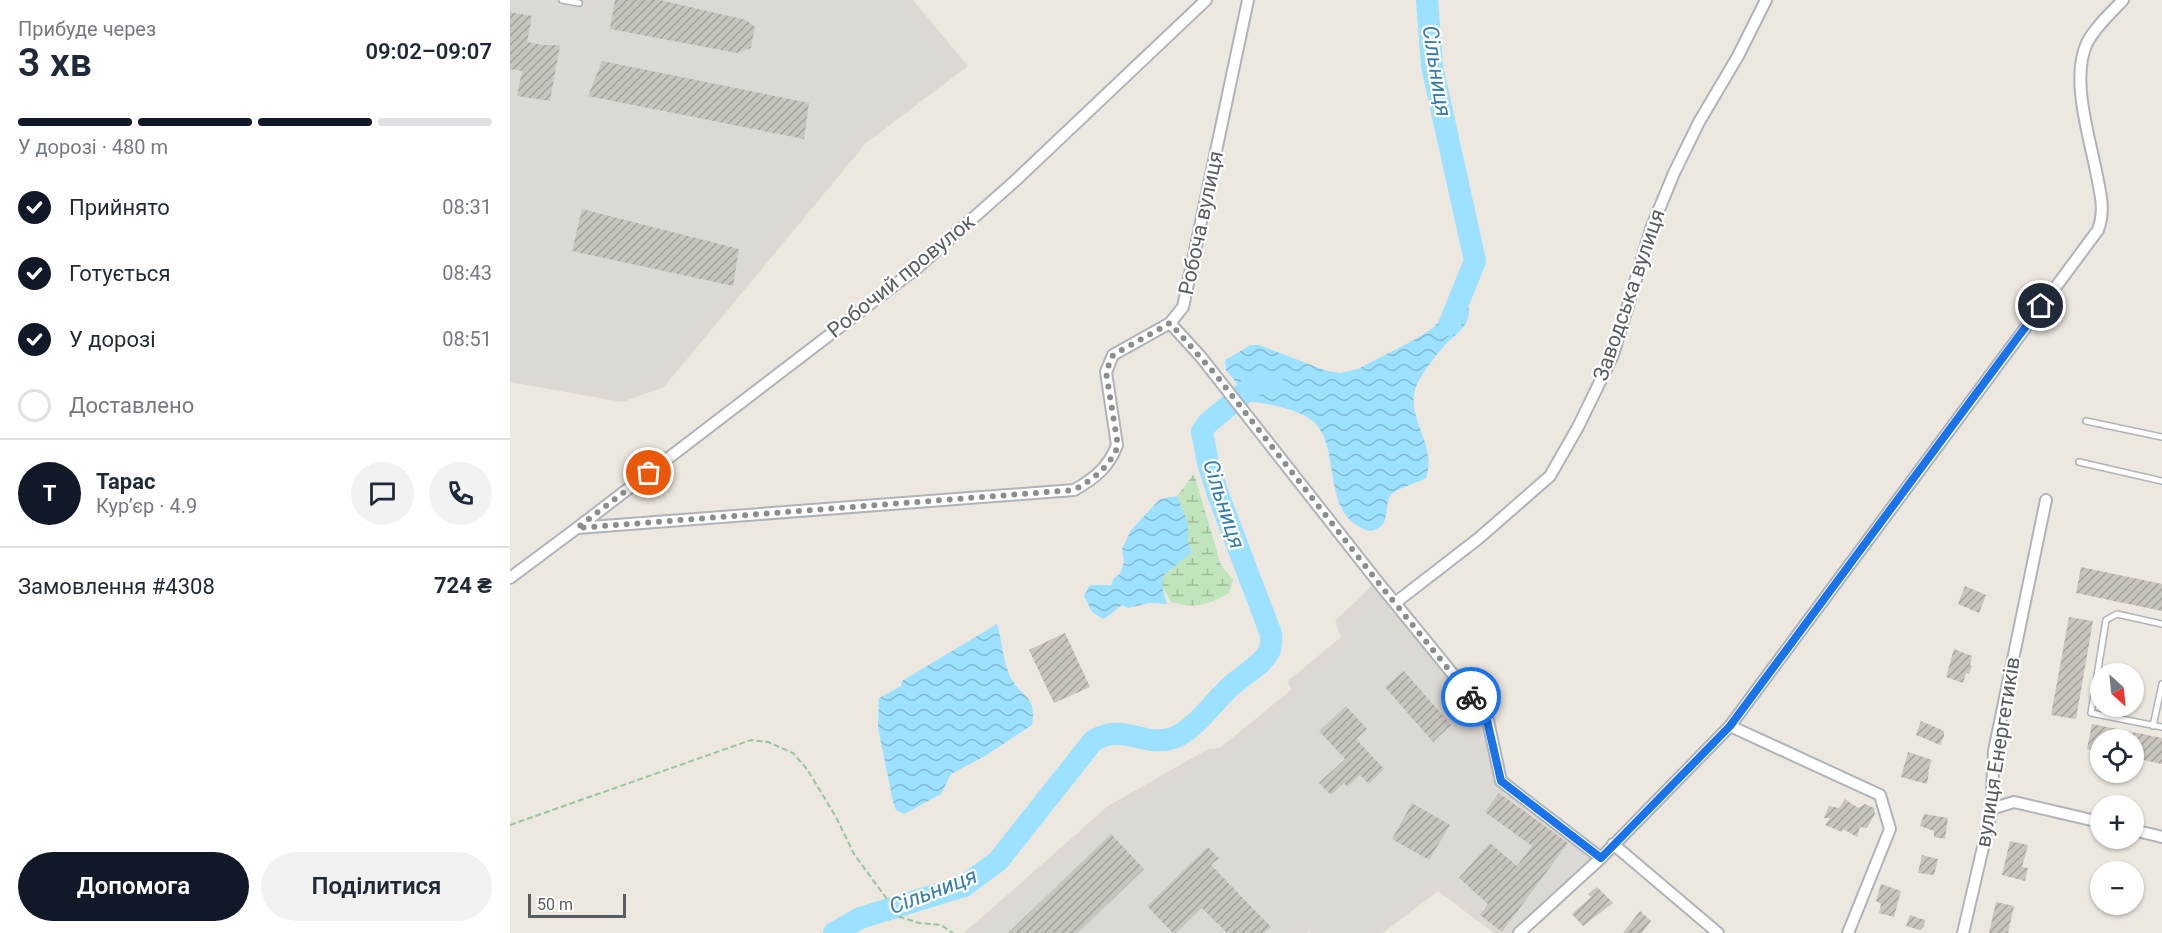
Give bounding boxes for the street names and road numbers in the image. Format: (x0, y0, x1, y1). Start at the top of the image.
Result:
street label: Робоча вулиця (1174, 149, 1228, 297)
street label: Заводська вулиця (1588, 206, 1670, 384)
street label: Робочий провулок (823, 209, 980, 343)
street label: вулиця Енергетиків (1971, 655, 2025, 849)

